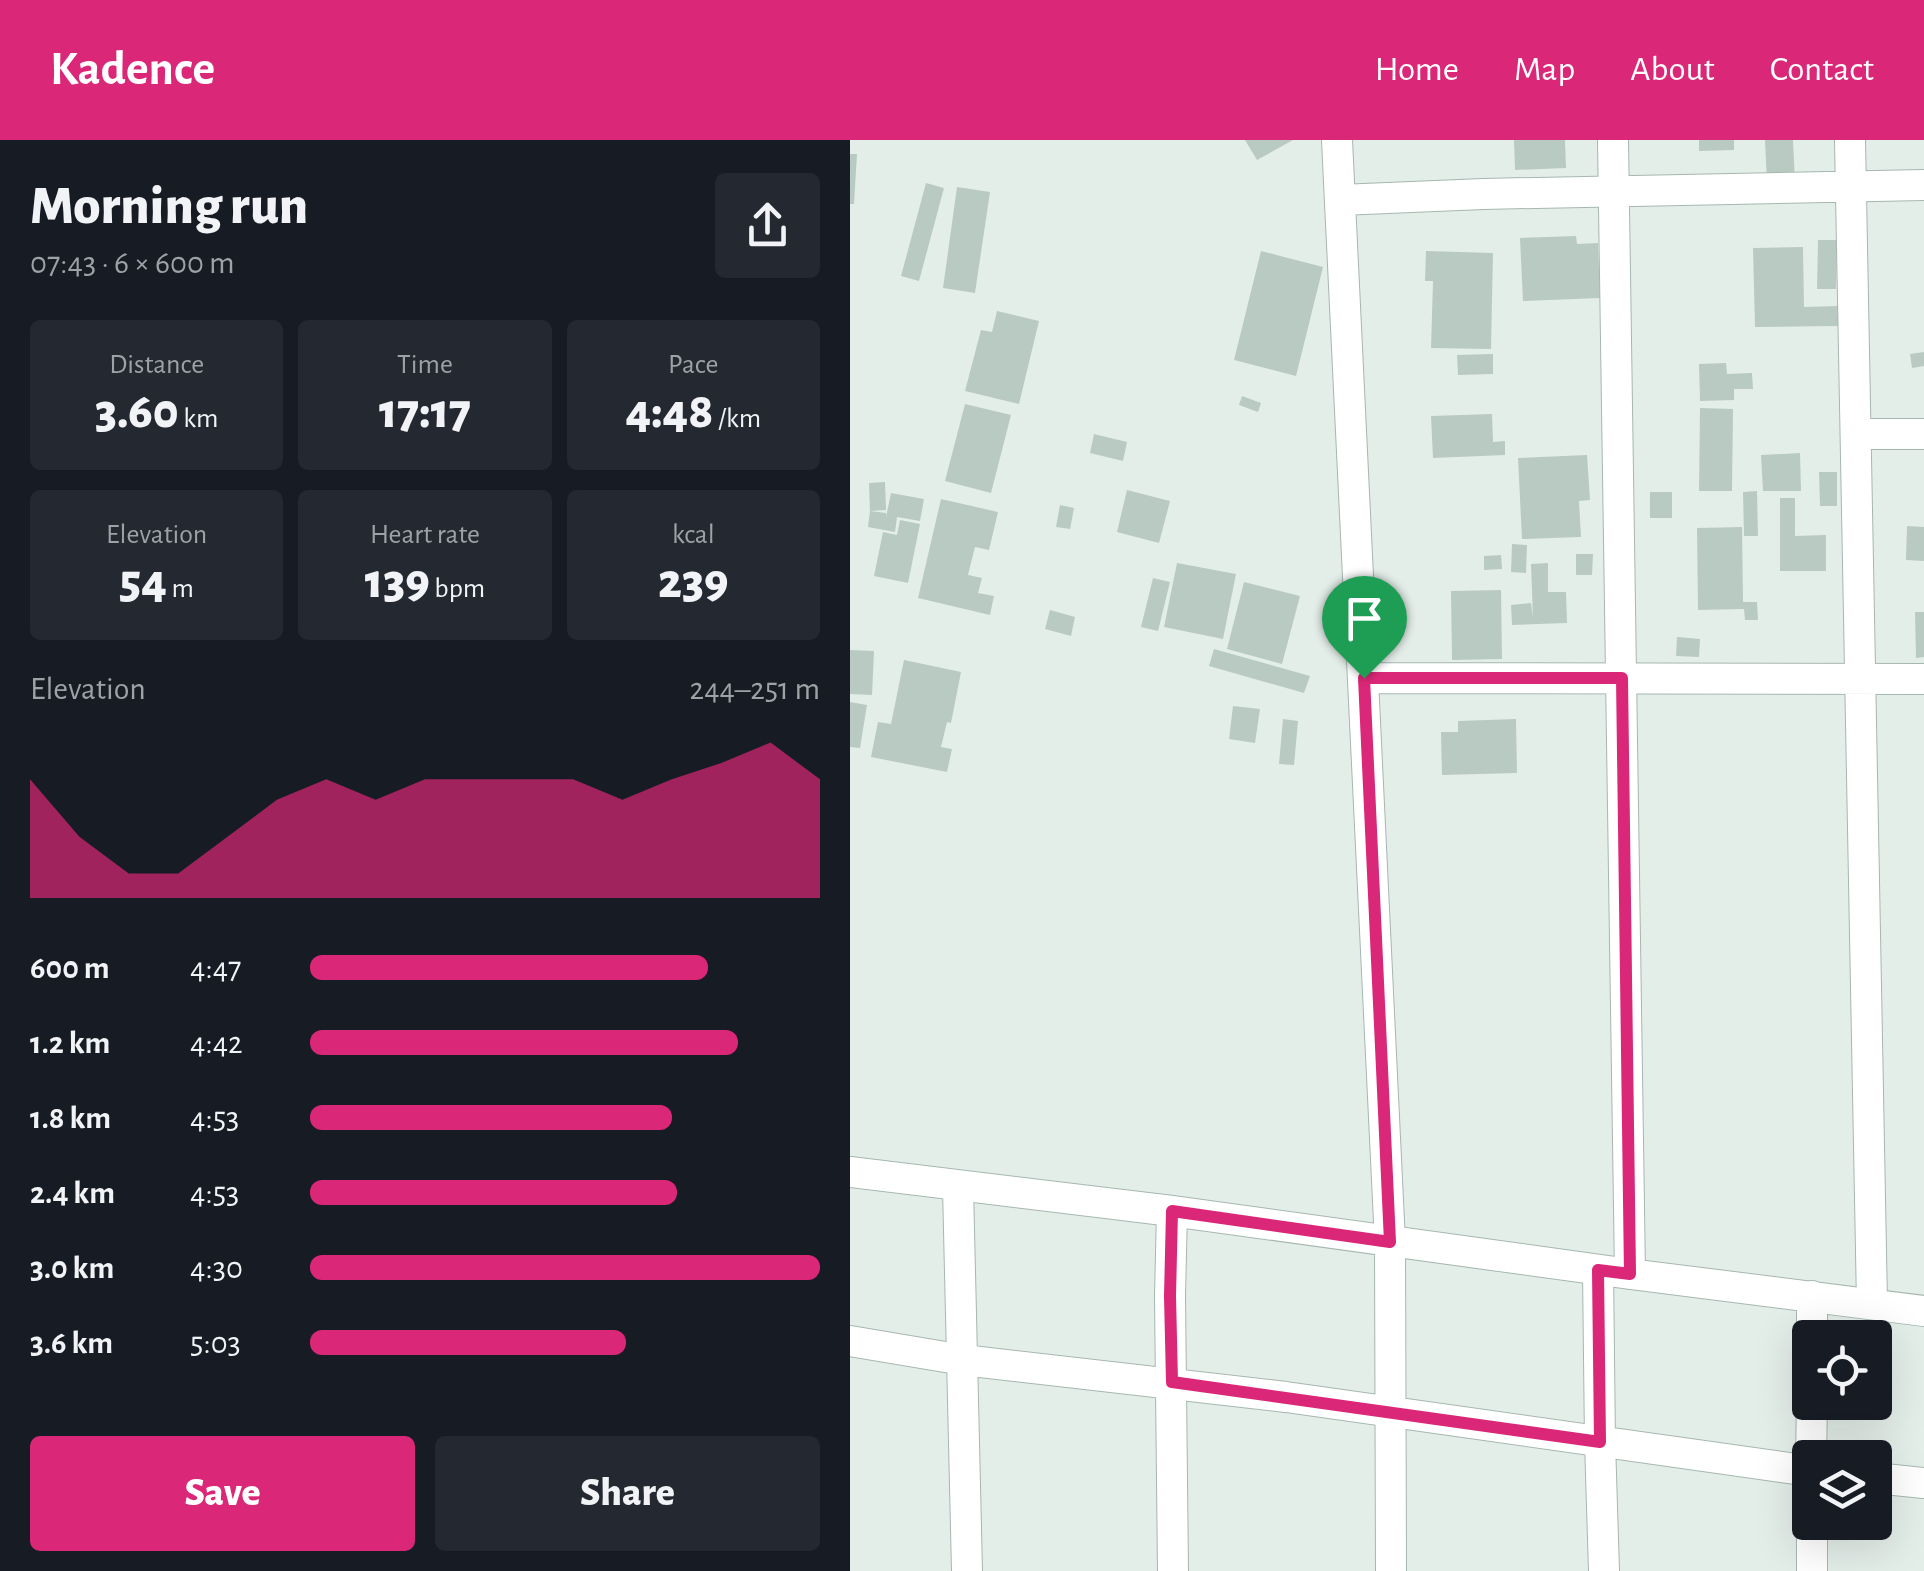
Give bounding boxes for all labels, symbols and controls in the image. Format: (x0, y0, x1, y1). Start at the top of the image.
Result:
text: Kadence (50, 46, 215, 94)
text: Home (1375, 52, 1459, 87)
text: Map (1514, 52, 1575, 87)
text: About (1630, 52, 1715, 87)
text: Contact (1770, 52, 1874, 87)
button: share (715, 173, 820, 278)
text: Morning run (30, 179, 308, 234)
text: 07:43 · 6 × 600 m (30, 247, 235, 279)
text: Distance (109, 351, 204, 379)
text: Time (397, 351, 453, 379)
text: Pace (668, 351, 719, 379)
text: 3.60 (95, 387, 179, 437)
text: 17:17 (379, 387, 471, 437)
text: 4:48 (625, 387, 713, 437)
text: km (179, 405, 218, 433)
text: /km (713, 405, 761, 433)
text: Elevation (106, 521, 207, 549)
text: Heart rate (370, 521, 480, 549)
text: kcal (672, 521, 715, 549)
text: 54 (119, 557, 167, 607)
text: 139 (365, 557, 430, 607)
text: 239 (658, 557, 729, 607)
text: m (167, 575, 194, 603)
text: bpm (430, 575, 485, 603)
pin (1322, 576, 1407, 679)
icon: arrive (1337, 591, 1392, 646)
text: Elevation (30, 673, 146, 705)
text: 244–251 m (690, 673, 820, 705)
text: 600 m (30, 952, 109, 984)
text: 4:47 (190, 952, 241, 984)
text: 1.2 km (30, 1027, 110, 1059)
text: 4:42 (190, 1027, 243, 1059)
text: 1.8 km (30, 1102, 111, 1134)
text: 4:53 (190, 1102, 239, 1134)
text: 2.4 km (30, 1177, 115, 1209)
text: 4:53 (190, 1177, 239, 1209)
text: 3.0 km (30, 1252, 114, 1284)
text: 4:30 (190, 1252, 243, 1284)
map controls (1792, 1320, 1892, 1540)
button: locate (1792, 1320, 1892, 1420)
text: 3.6 km (30, 1327, 113, 1359)
text: 5:03 (190, 1327, 241, 1359)
button: Save (30, 1436, 415, 1551)
button: Share (435, 1436, 820, 1551)
button: layers (1792, 1440, 1892, 1540)

